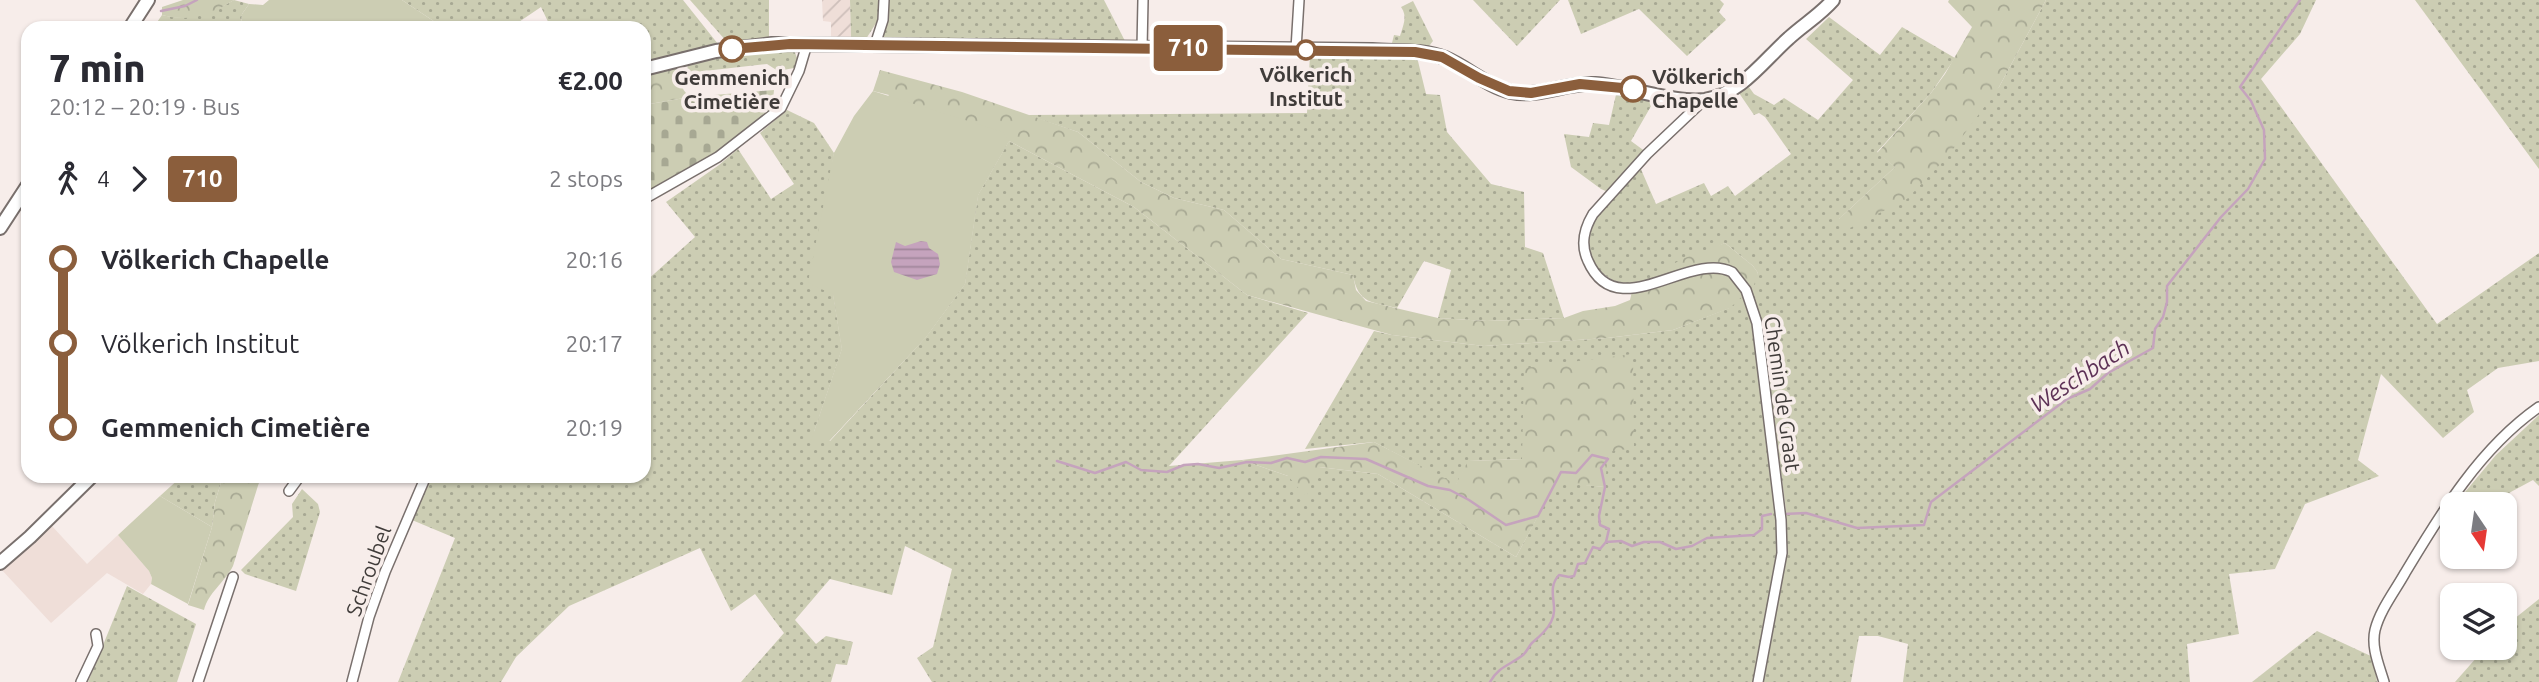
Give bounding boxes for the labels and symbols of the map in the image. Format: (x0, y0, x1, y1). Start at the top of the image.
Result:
line badge: 710 (1148, 25, 1228, 71)
marker: Gemmenich Cimetière (719, 36, 745, 62)
marker: Völkerich Institut (1296, 40, 1316, 60)
place label: Völkerich Institut (1260, 62, 1352, 110)
place label: Völkerich Chapelle (1652, 64, 1745, 112)
place label: Gemmenich Cimetière (674, 65, 790, 113)
marker: Völkerich Chapelle (1620, 76, 1646, 102)
street label: Chemin de Graat (1760, 315, 1806, 473)
water label: Weschbach (2025, 334, 2134, 417)
north arrow (2440, 492, 2516, 569)
street label: Schroubel (341, 522, 395, 619)

